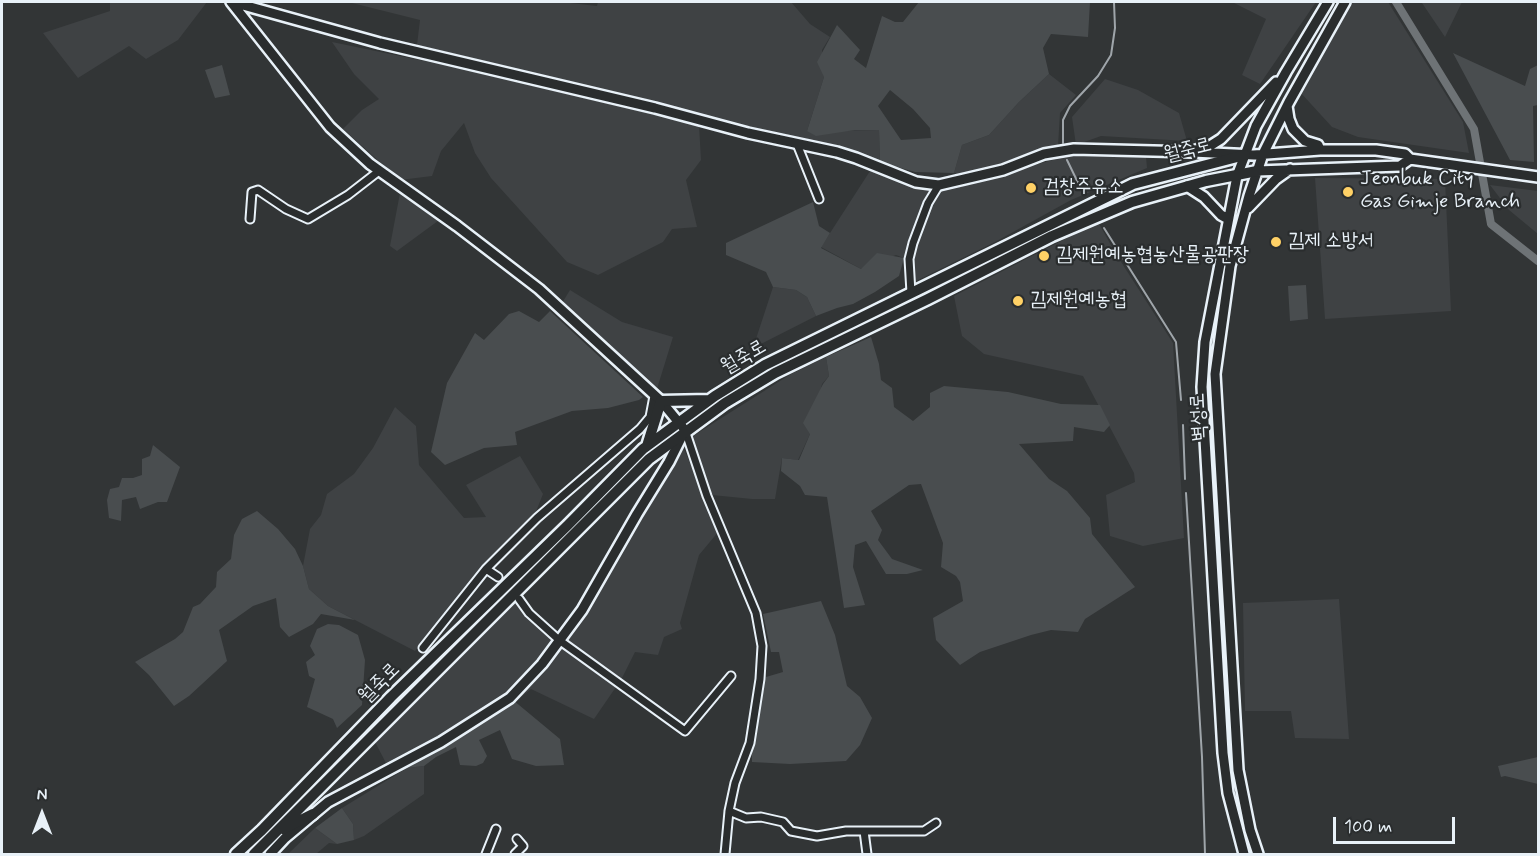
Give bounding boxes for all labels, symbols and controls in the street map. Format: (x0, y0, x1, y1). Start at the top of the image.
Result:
street label: 월죽로 (1162, 134, 1214, 168)
place label: Jeonbuk City Gas Gimje Branch (1360, 168, 1520, 215)
place label: 검창주유소 (1043, 176, 1123, 200)
marker: 검창주유소 (1024, 181, 1038, 195)
marker: Jeonbuk City Gas Gimje Branch (1341, 185, 1355, 199)
place label: 김제 소방서 (1288, 230, 1374, 254)
marker: 김제 소방서 (1269, 235, 1283, 249)
place label: 김제원예농협농산물공판장 (1056, 244, 1249, 268)
marker: 김제원예농협농산물공판장 (1037, 249, 1051, 263)
place label: 김제원예농협 (1030, 289, 1127, 313)
marker: 김제원예농협 (1011, 294, 1025, 308)
street label: 월죽로 (717, 336, 771, 380)
street label: 벽성로 (1187, 392, 1213, 442)
street label: 월죽로 (354, 658, 406, 710)
north arrow (12, 784, 72, 844)
text: N (37, 785, 47, 806)
scale bar (1336, 805, 1458, 843)
text: 100 m (1344, 815, 1392, 839)

